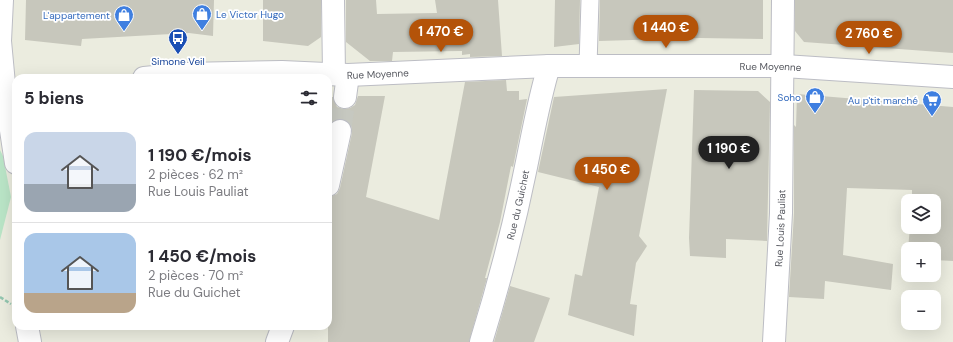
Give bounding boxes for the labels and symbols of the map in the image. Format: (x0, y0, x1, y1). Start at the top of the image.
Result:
shop icon: Le Victor Hugo (191, 3, 213, 31)
shop icon: L'appartement (113, 4, 135, 32)
place label: Le Victor Hugo (216, 8, 284, 21)
place label: L'appartement (43, 9, 110, 22)
pin: 1 440 € (629, 15, 703, 49)
pin: 1 470 € (404, 19, 478, 53)
pin: 2 760 € (832, 21, 906, 55)
bus stop icon: Simone Veil (167, 27, 189, 55)
place label: Simone Veil (151, 55, 205, 68)
street label: Rue Moyenne (740, 60, 802, 74)
street label: Rue Moyenne (346, 66, 409, 82)
shop icon: Soho (804, 86, 826, 114)
supermarket icon: Au p'tit marché (921, 89, 943, 117)
place label: Soho (778, 91, 801, 104)
place label: Au p'tit marché (848, 94, 918, 107)
pin: 1 190 € (692, 136, 766, 170)
pin: 1 450 € (570, 157, 644, 191)
street label: Rue du Guichet (503, 169, 532, 241)
street label: Rue Louis Pauliat (772, 189, 788, 267)

